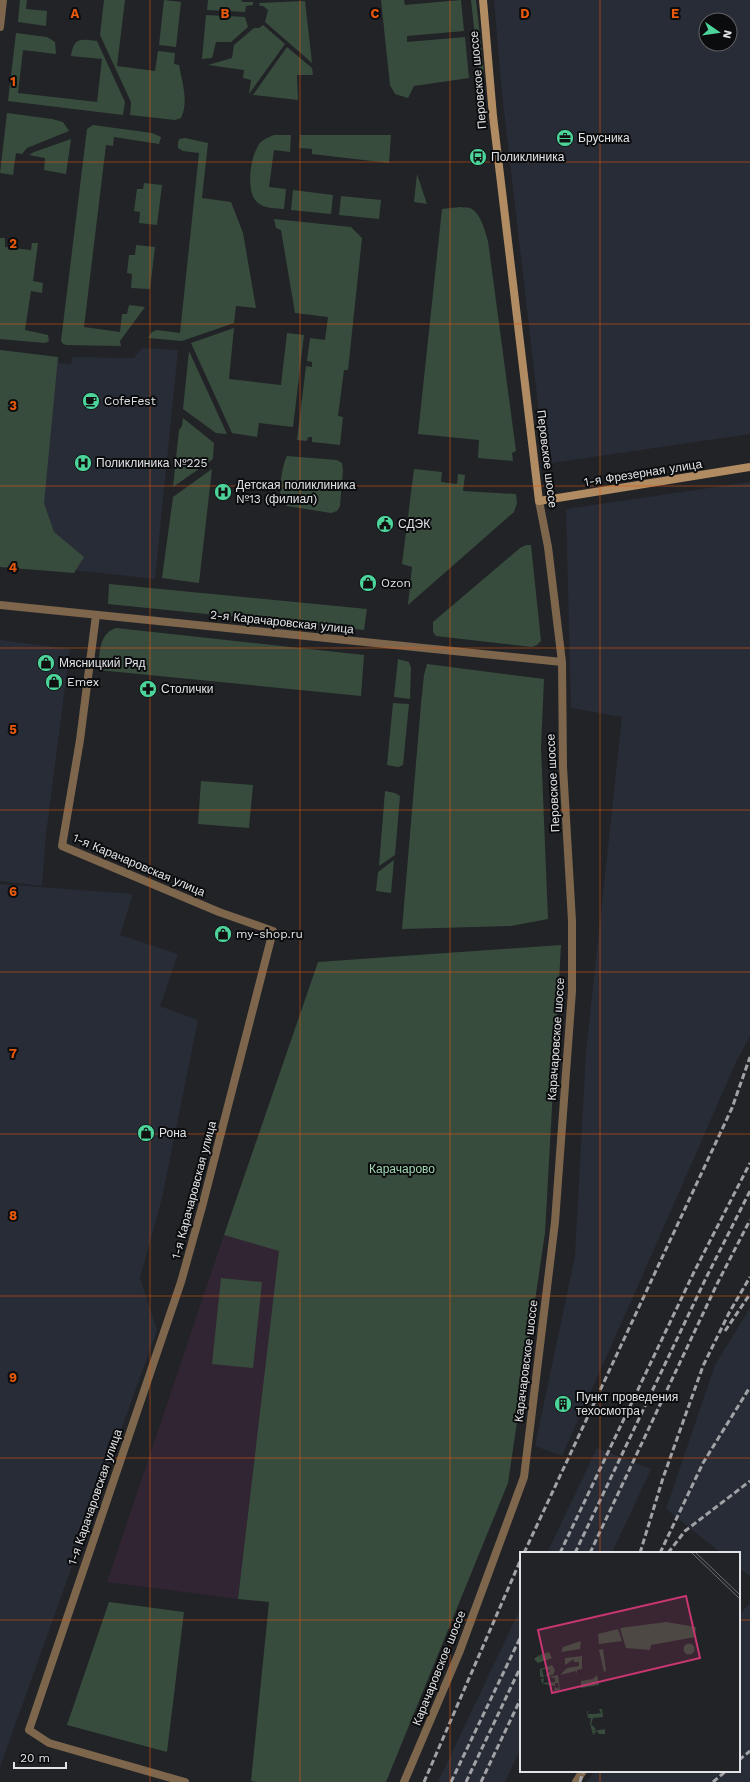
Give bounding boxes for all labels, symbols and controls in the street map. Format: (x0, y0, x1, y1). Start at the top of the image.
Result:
text: A (71, 6, 80, 21)
text: B (221, 6, 230, 21)
text: C (371, 6, 380, 21)
text: D (520, 6, 530, 21)
text: E (671, 6, 679, 21)
north arrow (698, 12, 738, 52)
text: N (720, 29, 735, 40)
street label: Перовское шоссе (467, 30, 489, 130)
text: 1 (10, 74, 16, 89)
office icon: Брусника (555, 128, 575, 148)
place label: Брусника (578, 131, 630, 145)
bus stop icon: Поликлиника (468, 147, 488, 167)
place label: Поликлиника (491, 150, 565, 164)
text: 2 (9, 236, 17, 251)
cafe icon: CofeFest (81, 391, 101, 411)
place label: CofeFest (104, 394, 156, 408)
text: 3 (9, 398, 17, 413)
street label: Перовское шоссе (534, 409, 560, 509)
hospital icon: Поликлиника №225 (73, 453, 93, 473)
place label: Поликлиника №225 (96, 456, 208, 470)
street label: 1-я Фрезерная улица (583, 457, 703, 489)
place label: Детская поликлиника №13 (филиал) (236, 478, 356, 506)
hospital icon: Детская поликлиника №13 (филиал) (213, 482, 233, 502)
public building icon: СДЭК (375, 514, 395, 534)
place label: СДЭК (398, 517, 430, 531)
text: 4 (9, 560, 18, 575)
shop icon: Ozon (358, 573, 378, 593)
place label: Ozon (381, 576, 411, 590)
street label: 2-я Карачаровская улица (209, 607, 355, 637)
shop icon: Мясницкий Ряд (36, 653, 56, 673)
place label: Мясницкий Ряд (59, 656, 146, 670)
shop icon: Emex (44, 672, 64, 692)
place label: Emex (67, 675, 99, 689)
pharmacy icon: Столички (138, 679, 158, 699)
place label: Столички (161, 682, 213, 696)
text: 5 (9, 722, 17, 737)
street label: Перовское шоссе (543, 733, 563, 833)
street label: 1-я Карачаровская улица (71, 831, 208, 899)
text: 6 (9, 884, 17, 899)
shop icon: my-shop.ru (213, 924, 233, 944)
place label: my-shop.ru (236, 927, 303, 941)
street label: Карачаровское шоссе (545, 977, 567, 1101)
text: 7 (9, 1046, 17, 1061)
street label: 1-я Карачаровская улица (169, 1119, 219, 1261)
shop icon: Рона (136, 1123, 156, 1143)
place label: Рона (159, 1126, 187, 1140)
park label: Карачарово (369, 1162, 435, 1176)
text: 8 (9, 1208, 17, 1223)
street label: Карачаровское шоссе (512, 1299, 540, 1423)
text: 9 (9, 1370, 17, 1385)
place label: Пункт проведения техосмотра (576, 1390, 678, 1418)
building icon: Пункт проведения техосмотра (553, 1394, 573, 1414)
street label: 1-я Карачаровская улица (65, 1427, 125, 1567)
inset map (520, 1552, 740, 1772)
street label: Карачаровское шоссе (409, 1608, 469, 1728)
scale bar (14, 1744, 66, 1770)
text: 20 m (20, 1751, 50, 1765)

